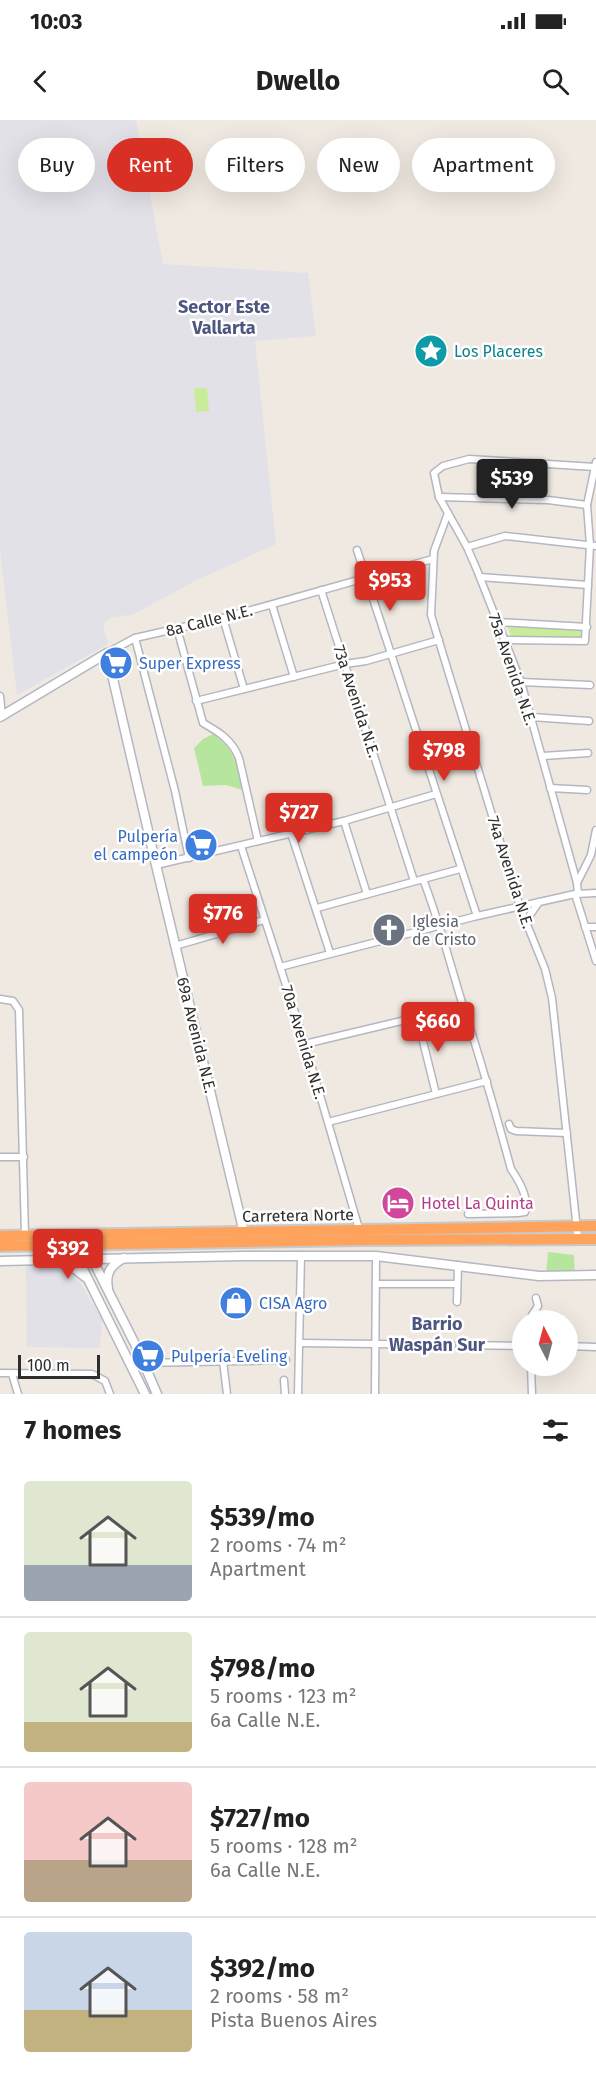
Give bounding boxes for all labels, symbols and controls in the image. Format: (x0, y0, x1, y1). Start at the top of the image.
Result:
text: 10:03 (30, 8, 82, 35)
icon: back (24, 65, 57, 98)
text: Dwello (256, 65, 340, 97)
icon: search (539, 65, 572, 98)
chip: Buy (18, 138, 95, 192)
chip: Rent (107, 138, 193, 192)
chip: Filters (205, 138, 305, 192)
chip: New (317, 138, 400, 192)
chip: Apartment (412, 138, 555, 192)
district label: Sector Este Vallarta (178, 296, 270, 339)
place icon: Los Placeres (413, 333, 449, 369)
place label: Los Placeres (454, 342, 543, 361)
pin: $539 (476, 459, 548, 510)
text: $539 (491, 466, 533, 490)
pin: $953 (354, 561, 426, 612)
text: $953 (369, 568, 411, 592)
street label: 8a Calle N.E. (164, 601, 255, 640)
street label: 75a Avenida N.E. (484, 611, 541, 728)
street label: 73a Avenida N.E. (329, 643, 384, 760)
supermarket icon: Super Express (98, 645, 134, 681)
place label: Super Express (139, 654, 241, 673)
pin: $798 (408, 731, 480, 782)
text: $798 (423, 738, 465, 762)
pin: $727 (263, 793, 335, 844)
text: $727 (279, 800, 319, 824)
street label: 74a Avenida N.E. (483, 813, 538, 931)
place label: Pulpería el campeón (94, 827, 178, 864)
supermarket icon: Pulpería el campeón (183, 827, 219, 863)
pin: $776 (187, 894, 259, 945)
text: $776 (203, 901, 243, 925)
church icon: Iglesia de Cristo (371, 912, 407, 948)
place label: Iglesia de Cristo (412, 912, 476, 949)
street label: 69a Avenida N.E. (173, 975, 220, 1095)
street label: 70a Avenida N.E. (277, 983, 330, 1102)
pin: $660 (402, 1002, 474, 1053)
text: $660 (415, 1009, 461, 1033)
hotel icon: Hotel La Quinta (380, 1185, 416, 1221)
place label: Hotel La Quinta (421, 1194, 534, 1213)
street label: Carretera Norte (242, 1205, 354, 1226)
pin: $392 (32, 1229, 104, 1280)
text: $392 (47, 1236, 89, 1260)
shop icon: CISA Agro (218, 1285, 254, 1321)
place label: CISA Agro (259, 1294, 327, 1313)
north arrow (512, 1310, 578, 1376)
map controls (512, 1310, 578, 1376)
district label: Barrio Waspán Sur (389, 1313, 486, 1356)
supermarket icon: Pulpería Eveling (130, 1338, 166, 1374)
place label: Pulpería Eveling (171, 1347, 288, 1366)
scale bar (18, 1352, 100, 1380)
text: 100 m (27, 1356, 70, 1375)
icon: filters (539, 1414, 572, 1447)
text: 7 homes (24, 1415, 121, 1446)
text: $539/mo (210, 1502, 315, 1533)
icon: home (72, 1505, 144, 1577)
text: 2 rooms · 74 m² (210, 1533, 347, 1557)
text: Apartment (210, 1557, 306, 1581)
text: $798/mo (210, 1653, 315, 1684)
icon: home (72, 1656, 144, 1728)
text: 5 rooms · 123 m² (210, 1684, 356, 1708)
text: 6a Calle N.E. (210, 1708, 320, 1732)
text: $727/mo (210, 1803, 310, 1834)
icon: home (72, 1806, 144, 1878)
text: 5 rooms · 128 m² (210, 1834, 358, 1858)
text: 6a Calle N.E. (210, 1858, 320, 1882)
text: $392/mo (210, 1953, 315, 1984)
icon: home (72, 1956, 144, 2028)
text: 2 rooms · 58 m² (210, 1984, 349, 2008)
text: Pista Buenos Aires (210, 2008, 377, 2032)

